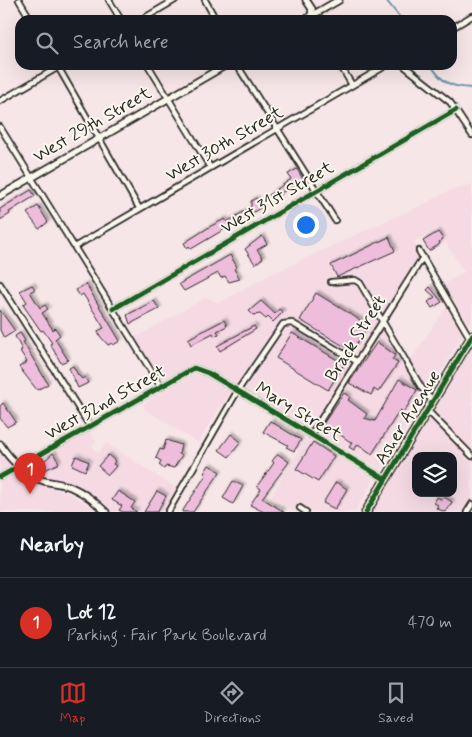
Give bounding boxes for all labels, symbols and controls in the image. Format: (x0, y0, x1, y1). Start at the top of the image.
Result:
search box (15, 15, 457, 70)
icon: search (33, 29, 61, 57)
text: Search here (73, 30, 169, 55)
street label: West 29th Street (29, 81, 156, 168)
street label: West 30th Street (161, 100, 288, 187)
street label: West 31st Street (217, 156, 339, 240)
your location (293, 212, 319, 238)
street label: Brack Street (320, 291, 392, 386)
street label: West 32nd Street (41, 360, 170, 446)
street label: Asher Avenue (369, 366, 446, 469)
street label: Mary Street (251, 377, 347, 447)
map controls (412, 452, 457, 497)
button: layers (412, 452, 457, 497)
pin: 1 (14, 453, 46, 494)
text: Nearby (20, 531, 84, 559)
text: Lot 12 (67, 600, 116, 625)
text: 1 (32, 612, 40, 633)
text: 470 m (408, 612, 452, 633)
text: Parking · Fair Park Boulevard (67, 625, 267, 646)
tab: Map (59, 679, 87, 727)
tab: Directions (204, 679, 261, 727)
tab: Saved (378, 679, 413, 727)

